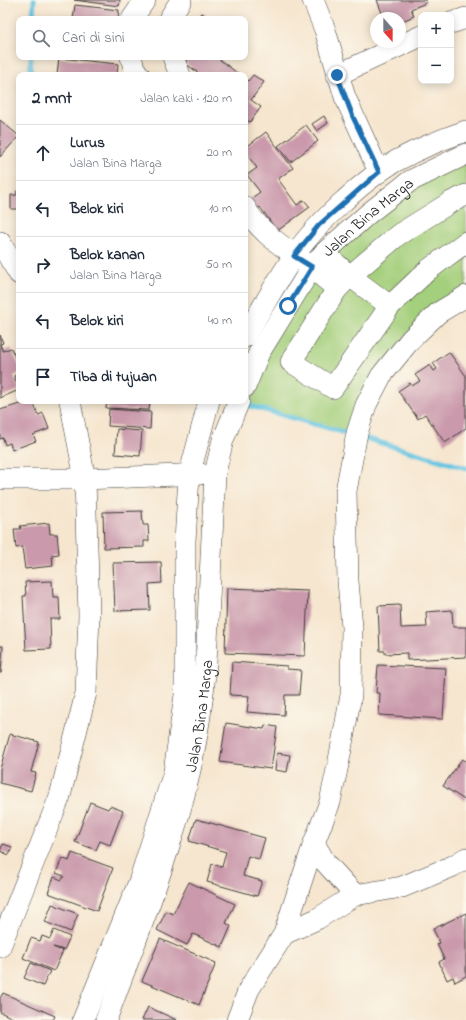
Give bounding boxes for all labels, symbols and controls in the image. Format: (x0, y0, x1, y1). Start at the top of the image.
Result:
north arrow (370, 12, 406, 48)
map controls (418, 12, 454, 84)
button: + (418, 12, 454, 48)
search box (16, 16, 248, 60)
icon: search (30, 27, 52, 49)
text: Cari di sini (62, 27, 125, 49)
button: − (418, 48, 454, 84)
route end (328, 66, 346, 84)
text: 2 mnt (32, 86, 72, 111)
text: Jalan kaki · 120 m (140, 89, 232, 108)
text: Lurus (70, 132, 105, 154)
icon: ahead (32, 142, 54, 164)
text: 20 m (207, 143, 232, 162)
text: Jalan Bina Marga (70, 154, 162, 173)
street label: Jalan Bina Marga (318, 172, 419, 263)
icon: left (32, 198, 54, 220)
text: Belok kiri (70, 198, 124, 220)
text: 10 m (209, 199, 232, 218)
text: Belok kanan (70, 244, 145, 266)
icon: right (32, 254, 54, 276)
text: 50 m (206, 255, 232, 274)
text: Jalan Bina Marga (70, 266, 162, 285)
route start (279, 297, 297, 315)
icon: left (32, 310, 54, 332)
text: Belok kiri (70, 310, 124, 332)
text: 40 m (208, 311, 232, 330)
icon: arrive (32, 366, 54, 388)
text: Tiba di tujuan (70, 366, 157, 388)
street label: Jalan Bina Marga (180, 659, 220, 774)

